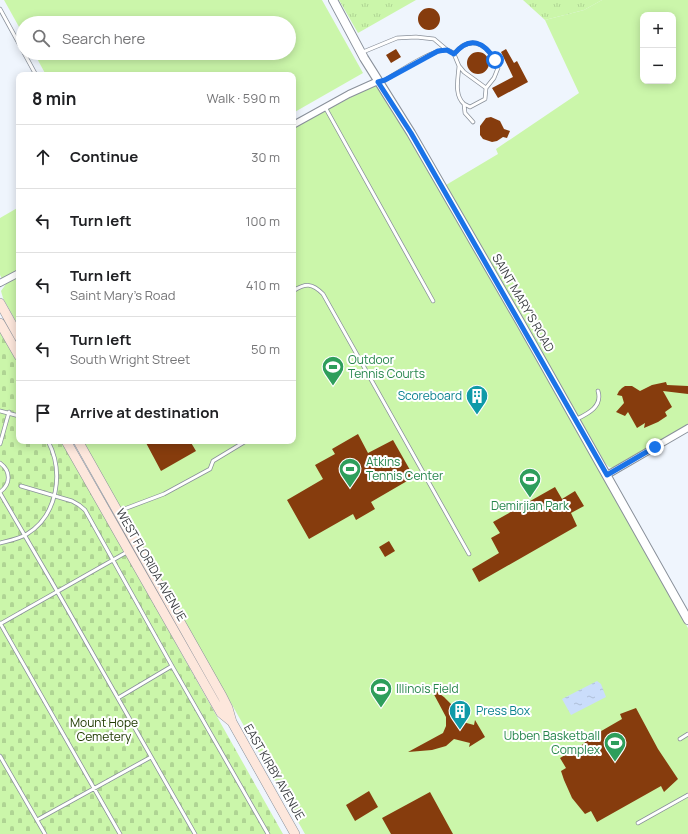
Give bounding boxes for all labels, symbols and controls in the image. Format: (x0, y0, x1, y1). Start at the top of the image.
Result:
map controls (640, 12, 676, 84)
button: + (640, 12, 676, 48)
search box (16, 16, 296, 60)
icon: search (30, 27, 52, 49)
text: Search here (62, 28, 145, 49)
button: − (640, 48, 676, 84)
route start (486, 51, 504, 69)
text: 8 min (32, 87, 77, 110)
text: Walk · 590 m (206, 89, 280, 107)
icon: ahead (32, 146, 54, 168)
text: Continue (70, 146, 138, 167)
text: 30 m (251, 148, 280, 166)
icon: left (32, 210, 54, 232)
text: Turn left (70, 210, 132, 231)
text: 100 m (245, 212, 280, 230)
street label: SAINT MARY'S ROAD (488, 251, 558, 355)
text: Turn left (70, 265, 132, 286)
icon: left (32, 274, 54, 296)
text: 410 m (246, 276, 280, 294)
text: Saint Mary's Road (70, 286, 175, 304)
text: Turn left (70, 329, 132, 350)
icon: left (32, 338, 54, 360)
text: 50 m (251, 340, 280, 358)
text: South Wright Street (70, 350, 190, 368)
place label: Outdoor Tennis Courts (348, 351, 425, 382)
sports icon: Outdoor Tennis Courts (320, 354, 346, 387)
building icon: Scoreboard (464, 383, 490, 416)
place label: Scoreboard (398, 387, 462, 404)
icon: arrive (32, 402, 54, 424)
text: Arrive at destination (70, 402, 219, 423)
route end (646, 438, 664, 456)
place label: Atkins Tennis Center (366, 453, 444, 484)
sports icon: Atkins Tennis Center (337, 456, 363, 489)
sports icon: Demirjian Park (517, 466, 543, 499)
place label: Demirjian Park (491, 497, 570, 514)
street label: WEST FLORIDA AVENUE (112, 505, 191, 624)
sports icon: Illinois Field (368, 676, 394, 709)
place label: Illinois Field (396, 680, 459, 697)
building icon: Press Box (447, 698, 473, 731)
place label: Press Box (476, 702, 531, 719)
park label: Mount Hope Cemetery (70, 714, 138, 745)
street label: EAST KIRBY AVENUE (240, 721, 309, 823)
place label: Ubben Basketball Complex (504, 727, 601, 758)
sports icon: Ubben Basketball Complex (602, 730, 628, 763)

